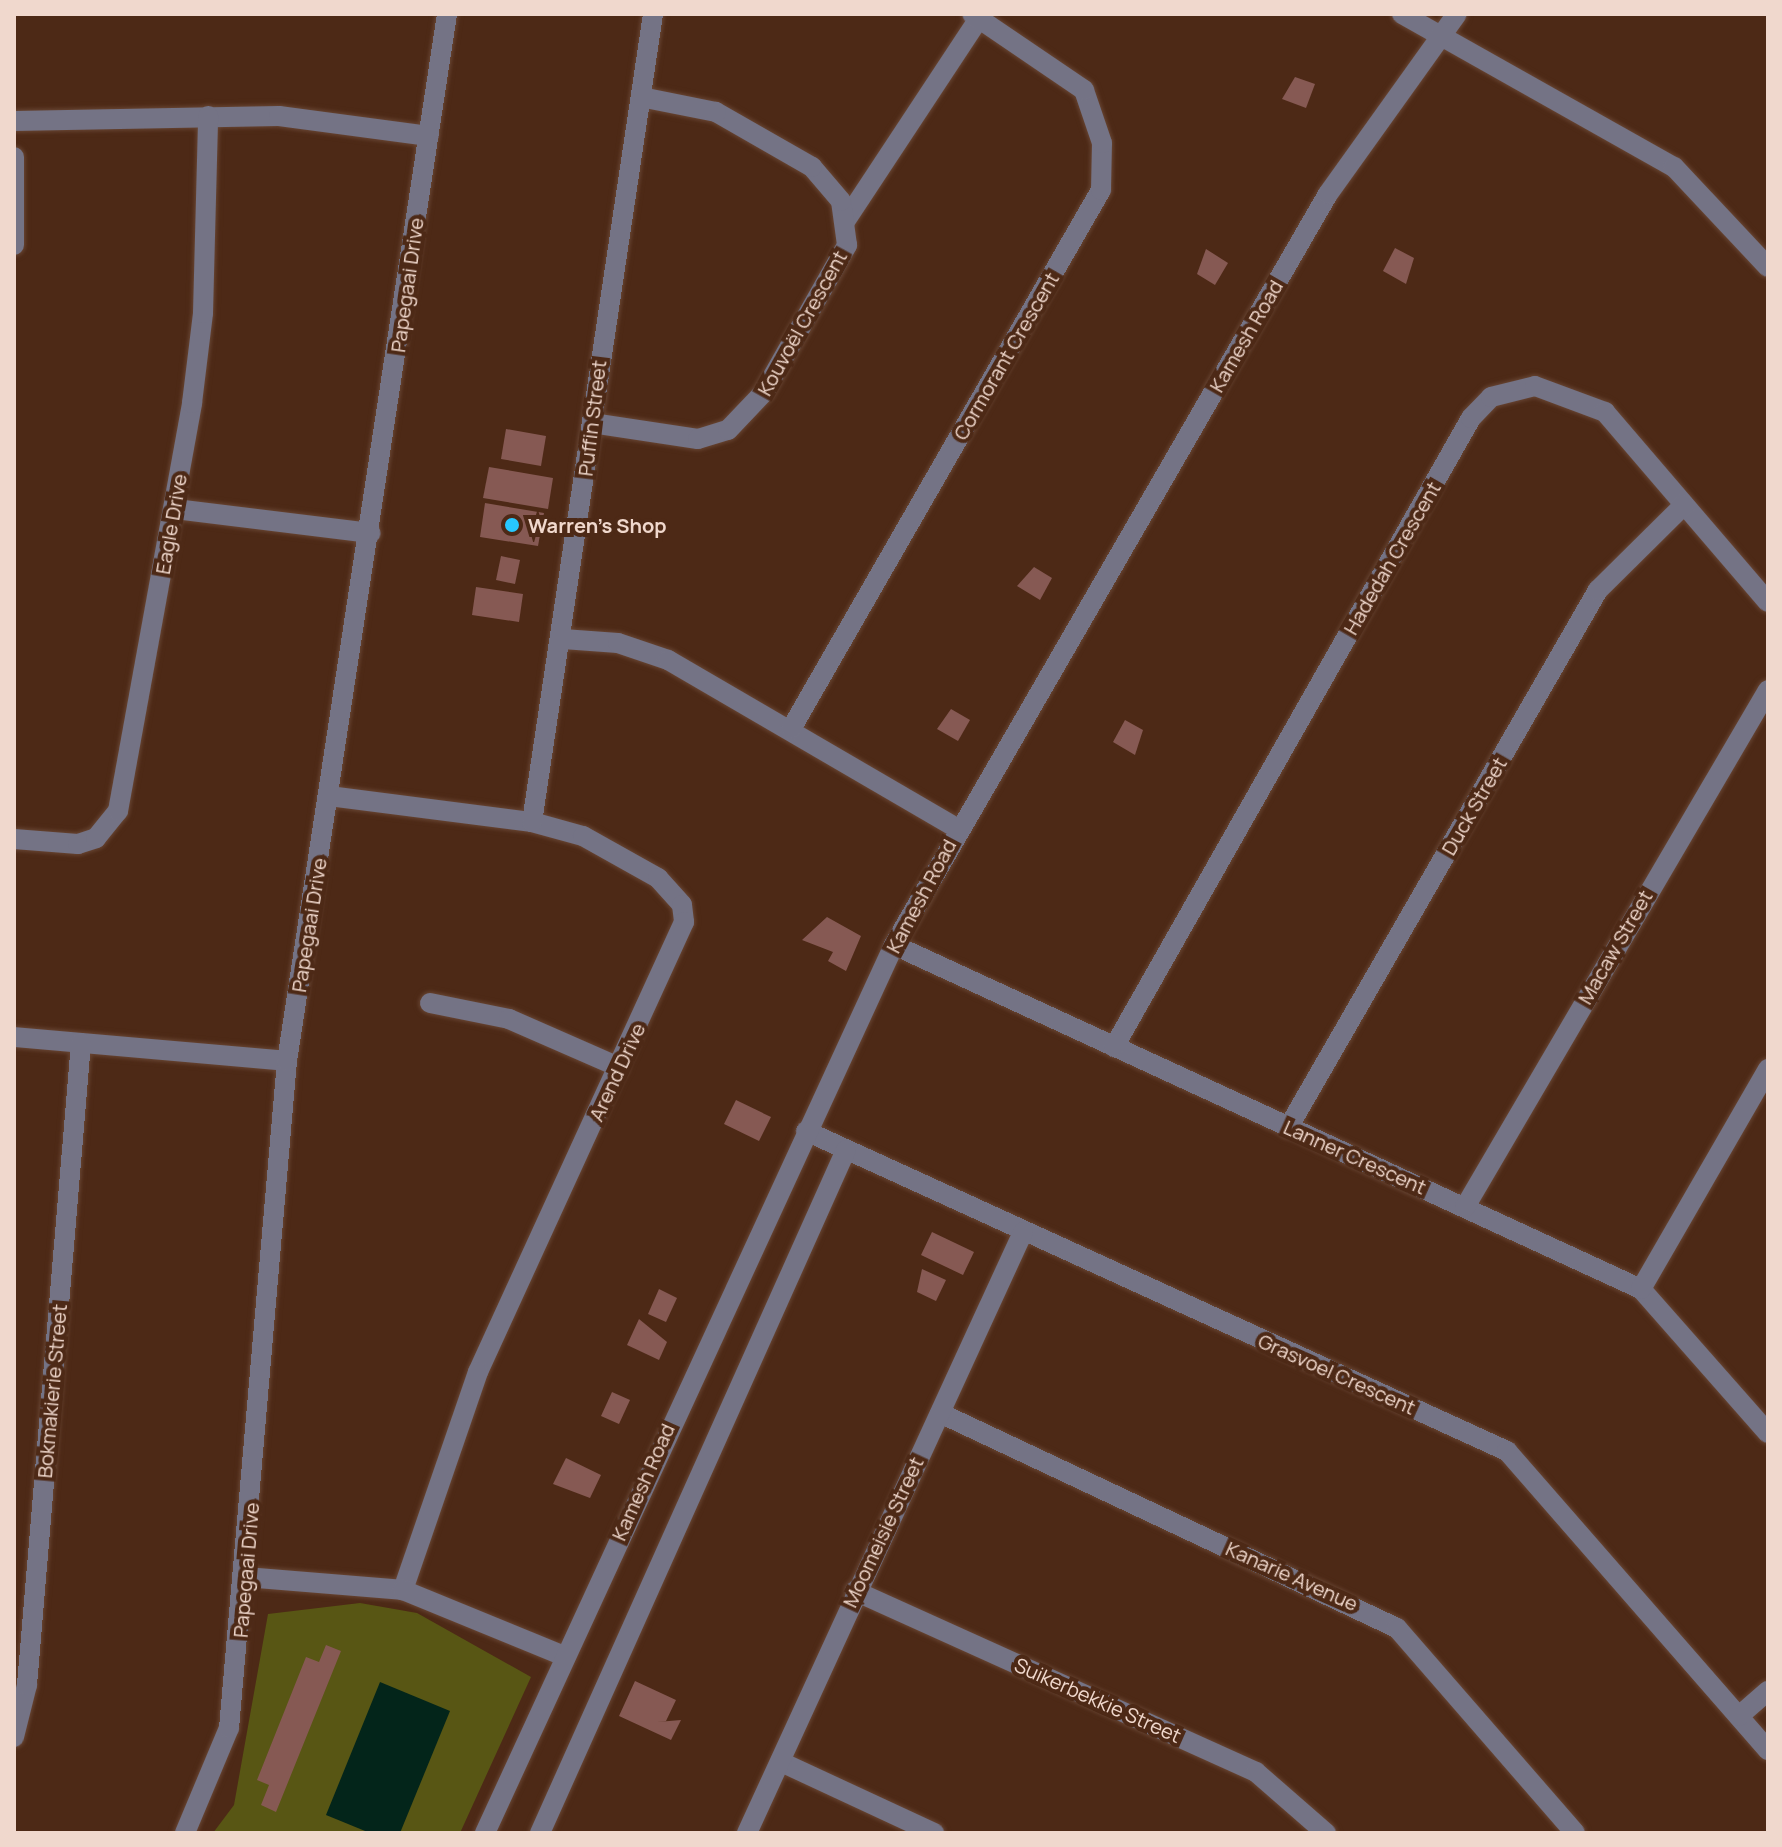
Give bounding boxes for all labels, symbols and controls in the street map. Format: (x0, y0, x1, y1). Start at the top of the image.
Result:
street label: Papegaai Drive (386, 216, 428, 354)
street label: Kouvoël Crescent (752, 246, 852, 400)
street label: Cormorant Crescent (948, 268, 1064, 444)
street label: Kamesh Road (1204, 276, 1288, 396)
street label: Puffin Street (573, 359, 611, 477)
street label: Eagle Drive (150, 472, 192, 576)
street label: Hadedah Crescent (1338, 477, 1446, 639)
place label: Warren's Shop (528, 513, 666, 537)
marker: Warren's Shop (503, 516, 521, 534)
street label: Duck Street (1436, 753, 1512, 859)
street label: Kamesh Road (881, 835, 961, 957)
street label: Papegaai Drive (287, 856, 331, 994)
street label: Macaw Street (1573, 886, 1657, 1008)
street label: Arend Drive (584, 1019, 650, 1125)
street label: Lanner Crescent (1280, 1115, 1430, 1199)
street label: Bokmakierie Street (32, 1303, 72, 1479)
street label: Grasvoel Crescent (1255, 1329, 1419, 1419)
street label: Kamesh Road (607, 1420, 679, 1544)
street label: Moomeisie Street (838, 1453, 928, 1611)
street label: Papegaai Drive (228, 1501, 264, 1639)
street label: Kanarie Avenue (1222, 1536, 1362, 1616)
street label: Suikerbekkie Street (1011, 1652, 1185, 1748)

